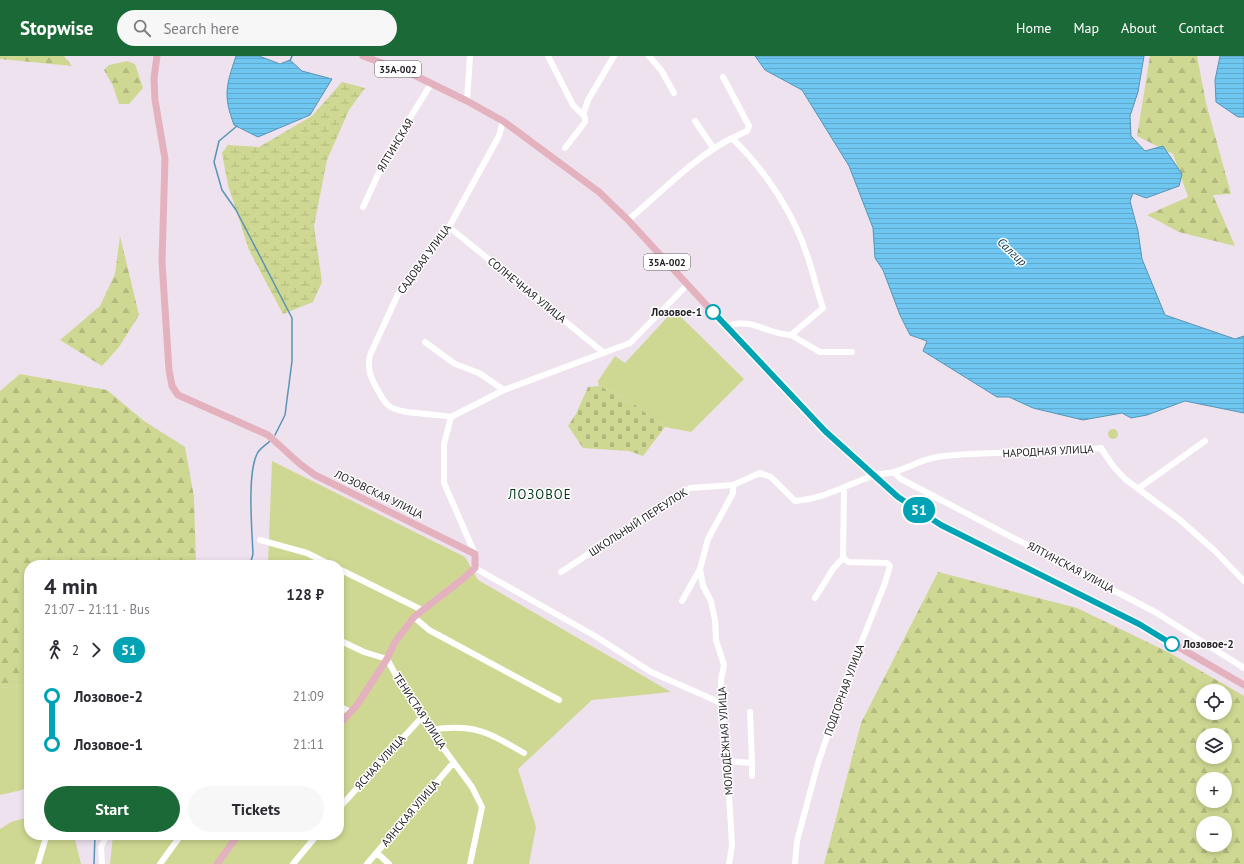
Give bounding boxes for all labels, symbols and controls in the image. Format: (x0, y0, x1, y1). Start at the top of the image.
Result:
search box (117, 10, 397, 46)
text: Stopwise (20, 16, 93, 40)
icon: search (131, 17, 153, 39)
text: Search here (163, 19, 239, 38)
text: Home (1016, 19, 1051, 37)
text: Map (1073, 19, 1099, 37)
text: About (1121, 19, 1157, 37)
text: Contact (1179, 19, 1224, 37)
road number: 35А-002 (375, 61, 421, 77)
street label: ЯЛТИНСКАЯ (374, 116, 416, 174)
street label: САДОВАЯ УЛИЦА (394, 221, 454, 297)
water label: Салгир (994, 234, 1030, 269)
street label: СОЛНЕЧНАЯ УЛИЦА (485, 254, 570, 326)
road number: 35А-002 (644, 254, 690, 270)
marker: Лозовое-1 (705, 304, 721, 320)
place label: Лозовое-1 (650, 305, 702, 319)
street label: НАРОДНАЯ УЛИЦА (1002, 442, 1094, 460)
street label: ЛОЗОВСКАЯ УЛИЦА (332, 466, 426, 522)
street label: ШКОЛЬНЫЙ ПЕРЕУЛОК (586, 485, 690, 559)
district label: ЛОЗОВОЕ (507, 486, 572, 503)
line badge: 51 (901, 497, 937, 523)
text: 51 (911, 501, 927, 519)
street label: ЯЛТИНСКАЯ УЛИЦА (1025, 538, 1117, 596)
text: 4 min (44, 572, 98, 600)
text: 128 ₽ (286, 585, 324, 604)
text: 21:07 – 21:11 · Bus (44, 601, 150, 618)
marker: Лозовое-2 (1164, 636, 1180, 652)
place label: Лозовое-2 (1182, 637, 1234, 651)
icon: walk (44, 639, 66, 661)
icon: forward (85, 639, 107, 661)
text: 51 (121, 641, 137, 659)
text: 2 (72, 642, 79, 659)
street label: ПОДГОРНАЯ УЛИЦА (821, 642, 867, 738)
street label: ТЕНИСТАЯ УЛИЦА (390, 670, 450, 752)
map controls (1196, 684, 1232, 852)
button: locate (1196, 684, 1232, 720)
street label: МОЛОДЁЖНАЯ УЛИЦА (714, 686, 736, 796)
text: Лозовое-2 (74, 687, 143, 706)
text: 21:09 (293, 688, 324, 705)
button: layers (1196, 728, 1232, 764)
street label: ЯСНАЯ УЛИЦА (352, 731, 409, 792)
text: Лозовое-1 (74, 735, 143, 754)
text: 21:11 (293, 736, 324, 753)
button: + (1196, 772, 1232, 808)
street label: АЯНСКАЯ УЛИЦА (378, 776, 442, 849)
button: Start (44, 786, 180, 832)
button: Tickets (188, 786, 324, 832)
button: − (1196, 816, 1232, 852)

